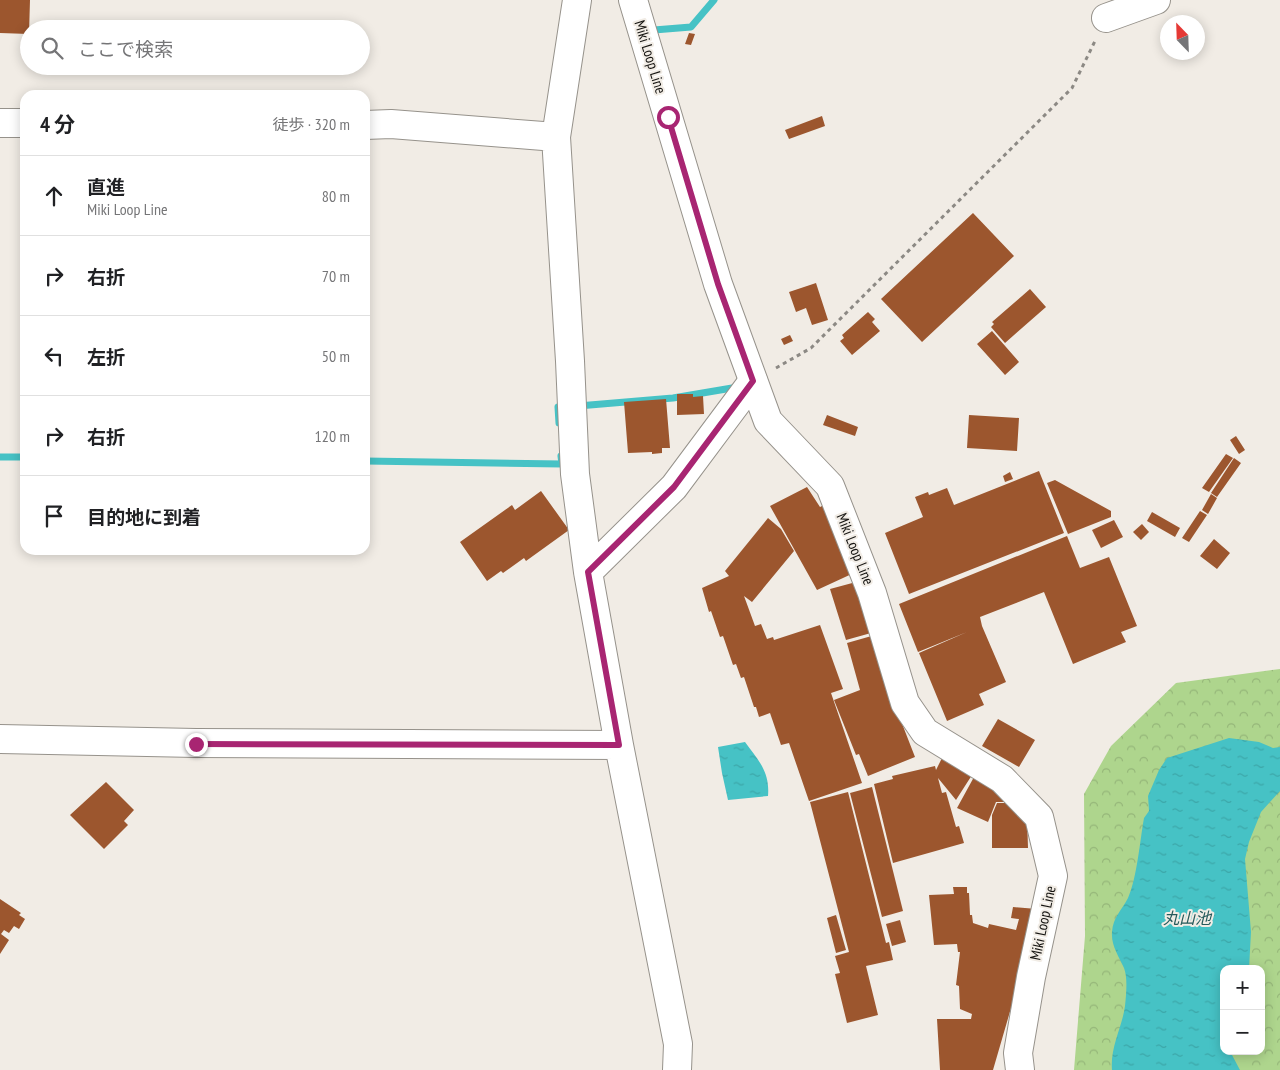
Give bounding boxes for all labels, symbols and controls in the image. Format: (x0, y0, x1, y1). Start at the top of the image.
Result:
north arrow (1160, 15, 1205, 60)
street label: Miki Loop Line (630, 18, 671, 96)
search box (20, 20, 370, 75)
icon: search (38, 34, 66, 62)
text: ここで検索 (78, 37, 173, 61)
route start (657, 106, 680, 129)
text: 4 分 (40, 111, 75, 138)
text: 徒歩 · 320 m (272, 114, 350, 134)
text: 直進 (87, 175, 125, 199)
icon: ahead (40, 182, 68, 210)
text: 80 m (322, 186, 350, 206)
text: Miki Loop Line (87, 199, 168, 219)
icon: right (40, 262, 68, 290)
text: 右折 (87, 265, 125, 289)
text: 70 m (322, 266, 350, 286)
icon: left (40, 342, 68, 370)
text: 左折 (87, 345, 125, 369)
text: 50 m (322, 346, 350, 366)
icon: right (40, 422, 68, 450)
text: 右折 (87, 425, 125, 449)
text: 120 m (315, 426, 350, 446)
icon: arrive (40, 502, 68, 530)
text: 目的地に到着 (87, 505, 201, 529)
street label: Miki Loop Line (833, 510, 878, 587)
route end (185, 733, 208, 756)
street label: Miki Loop Line (1025, 884, 1060, 962)
water label: 丸山池 (1163, 908, 1213, 928)
map controls (1220, 965, 1265, 1055)
button: + (1220, 965, 1265, 1010)
button: − (1220, 1010, 1265, 1055)

